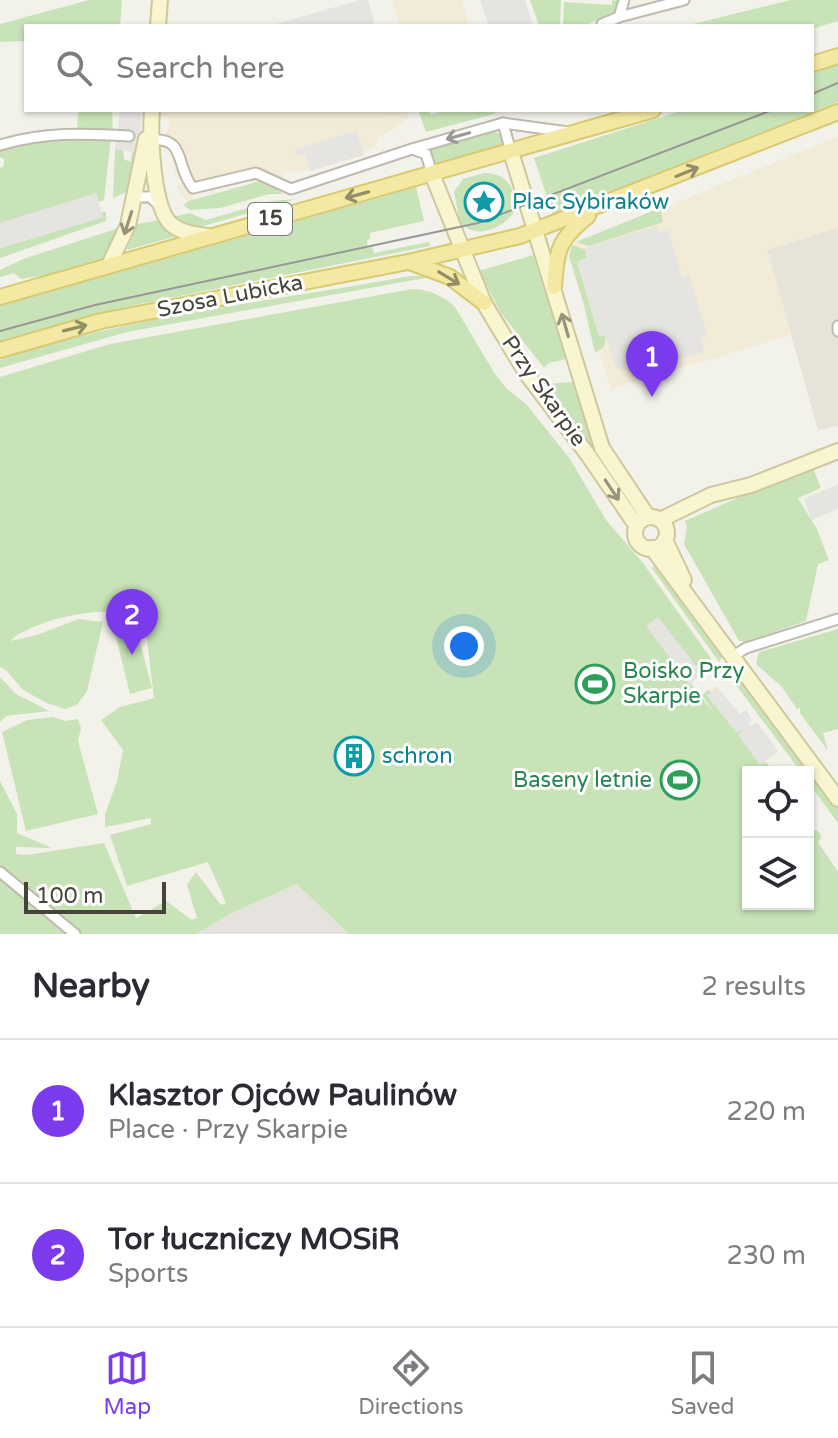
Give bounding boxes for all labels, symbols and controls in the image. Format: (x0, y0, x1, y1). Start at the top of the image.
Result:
search box (24, 24, 814, 112)
icon: search (52, 46, 96, 90)
text: Search here (116, 50, 285, 87)
one-way arrow (445, 129, 471, 144)
one-way arrow (674, 164, 699, 178)
place icon: Plac Sybiraków (463, 181, 505, 223)
one-way arrow (345, 188, 371, 203)
place label: Plac Sybiraków (512, 189, 669, 215)
road number: 15 (248, 203, 292, 235)
one-way arrow (119, 210, 134, 235)
street label: Szosa Lubicka (155, 269, 305, 323)
one-way arrow (437, 270, 460, 286)
one-way arrow (557, 312, 572, 338)
one-way arrow (61, 319, 87, 334)
street label: Przy Skarpie (496, 331, 592, 451)
pin: 1 (626, 331, 678, 397)
one-way arrow (604, 478, 620, 501)
pin: 2 (106, 589, 158, 655)
your location (444, 626, 484, 666)
place label: Boisko Przy Skarpie (623, 658, 744, 709)
sports icon: Boisko Przy Skarpie (574, 663, 616, 705)
building icon: schron (333, 735, 375, 777)
place label: schron (382, 743, 453, 769)
sports icon: Baseny letnie (659, 759, 701, 801)
map controls (742, 766, 814, 910)
button: locate (742, 766, 814, 838)
place label: Baseny letnie (513, 767, 652, 793)
button: layers (742, 838, 814, 910)
scale bar (24, 878, 166, 914)
text: 100 m (36, 883, 103, 909)
text: Nearby (32, 966, 150, 1007)
text: 2 results (701, 971, 806, 1002)
text: Klasztor Ojców Paulinów (108, 1077, 457, 1114)
text: 1 (50, 1096, 66, 1127)
text: 220 m (726, 1096, 806, 1127)
text: Place · Przy Skarpie (108, 1114, 348, 1145)
text: Tor łuczniczy MOSiR (108, 1221, 400, 1258)
text: 2 (50, 1240, 66, 1271)
text: 230 m (726, 1240, 806, 1271)
text: Sports (108, 1258, 188, 1289)
tab: Map (104, 1346, 151, 1420)
tab: Directions (358, 1346, 464, 1420)
tab: Saved (671, 1346, 734, 1420)

